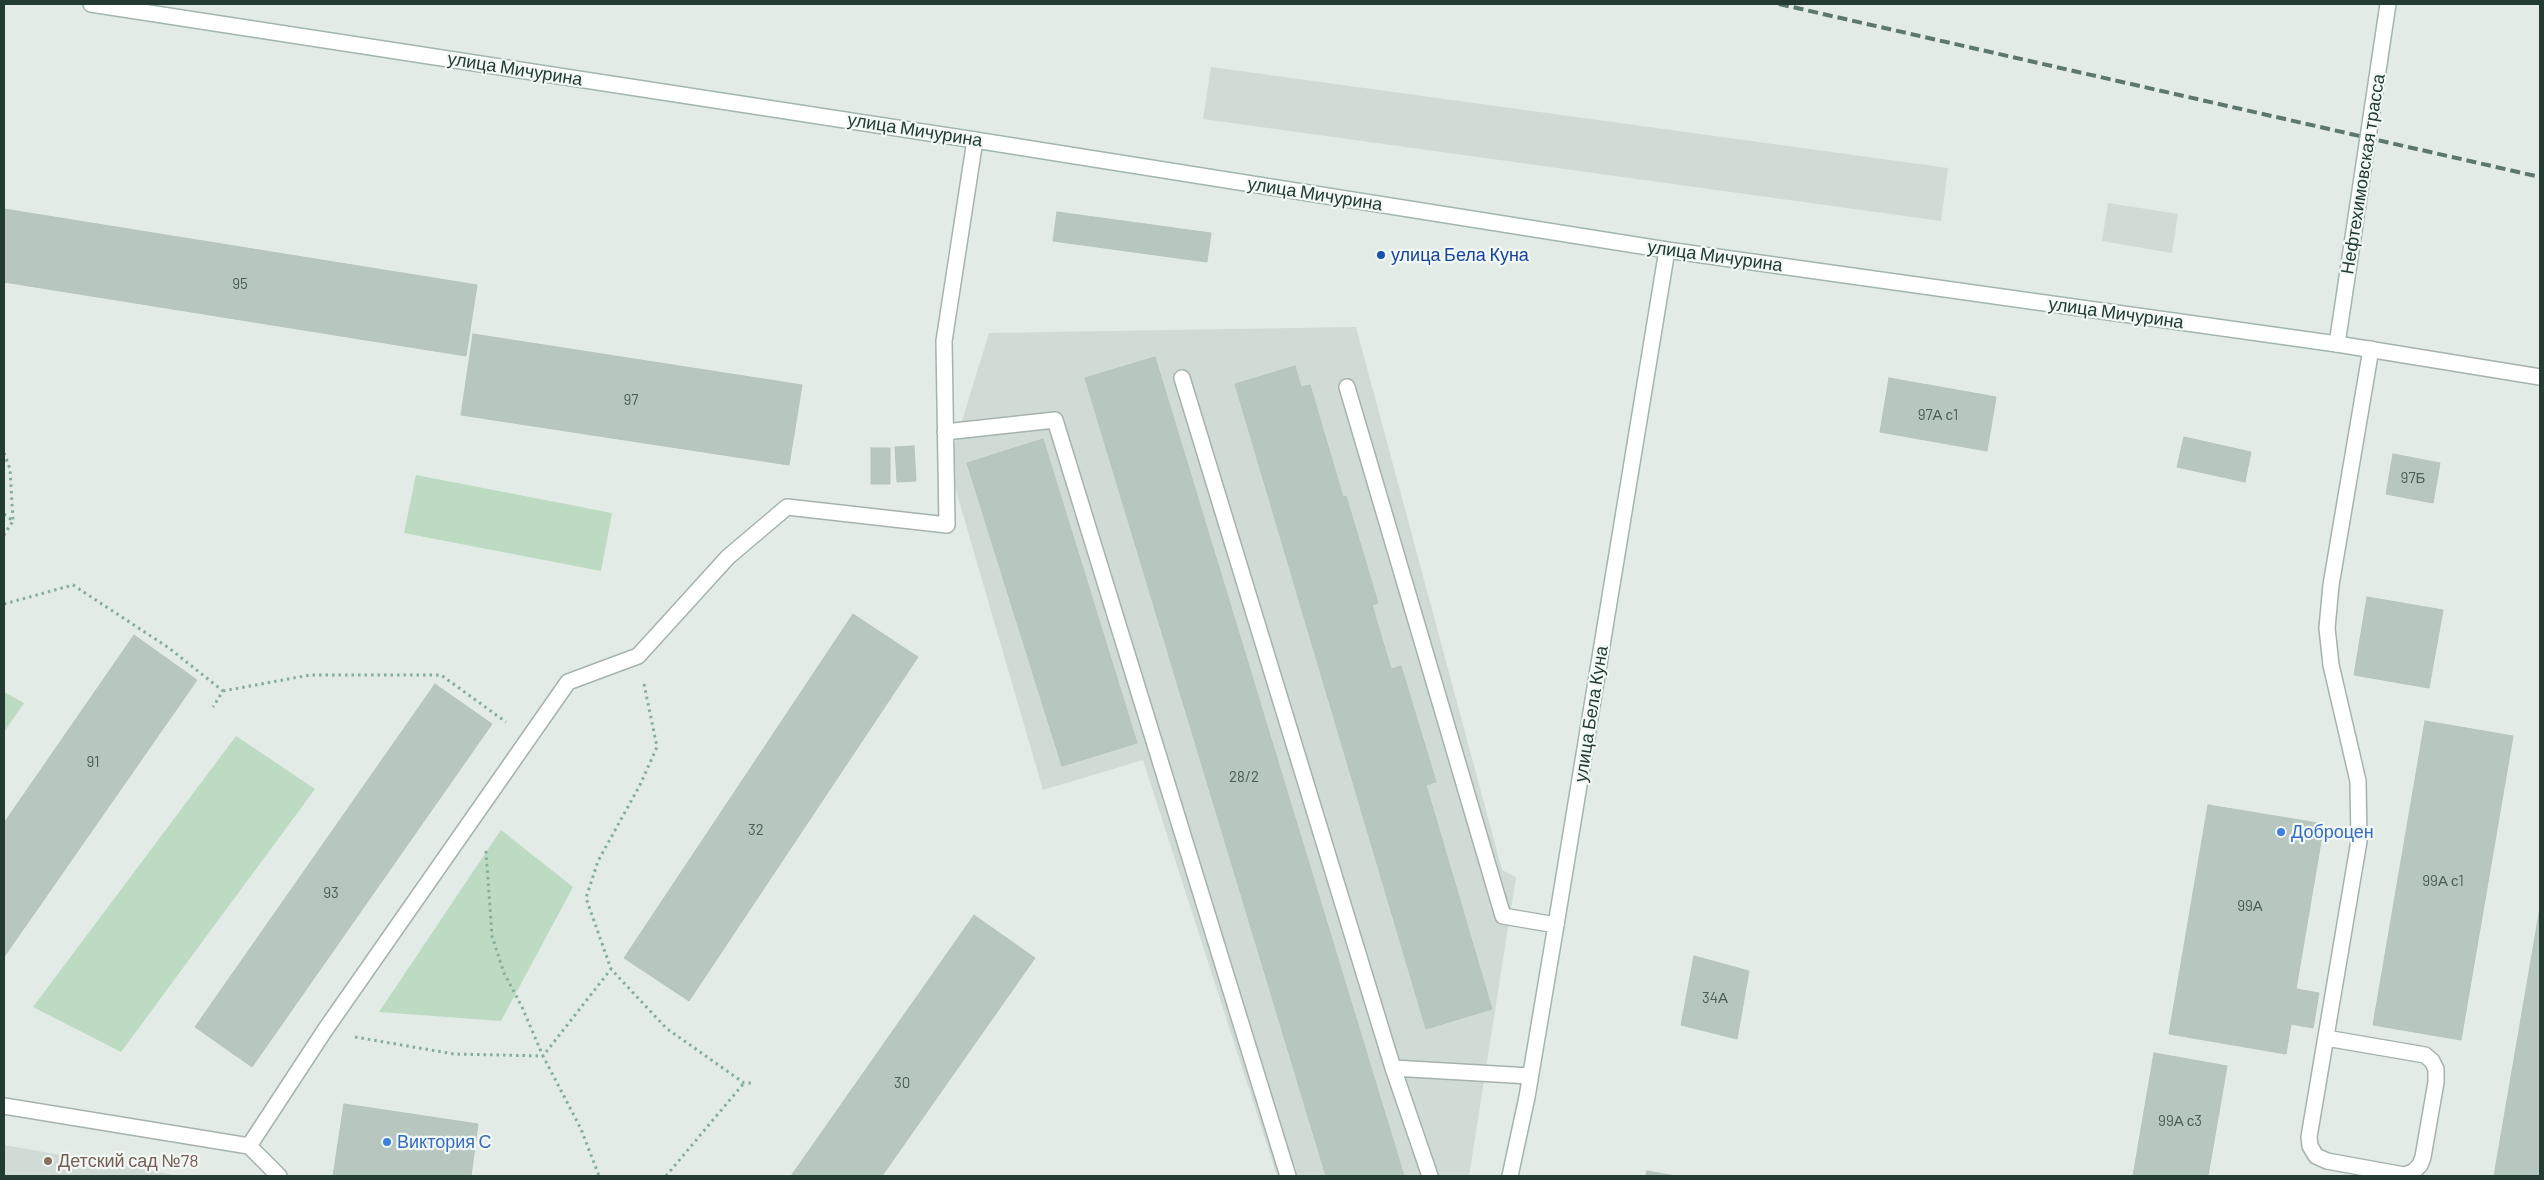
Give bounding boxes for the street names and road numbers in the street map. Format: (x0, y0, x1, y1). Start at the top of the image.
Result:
street label: улица Мичурина (446, 48, 584, 90)
street label: Нефтехимовская трасса (2336, 72, 2390, 276)
street label: улица Мичурина (846, 109, 984, 151)
street label: улица Мичурина (1246, 173, 1384, 215)
street label: улица Мичурина (1646, 236, 1784, 276)
street label: улица Мичурина (2047, 293, 2185, 333)
street label: улица Бела Куна (1570, 644, 1612, 784)

